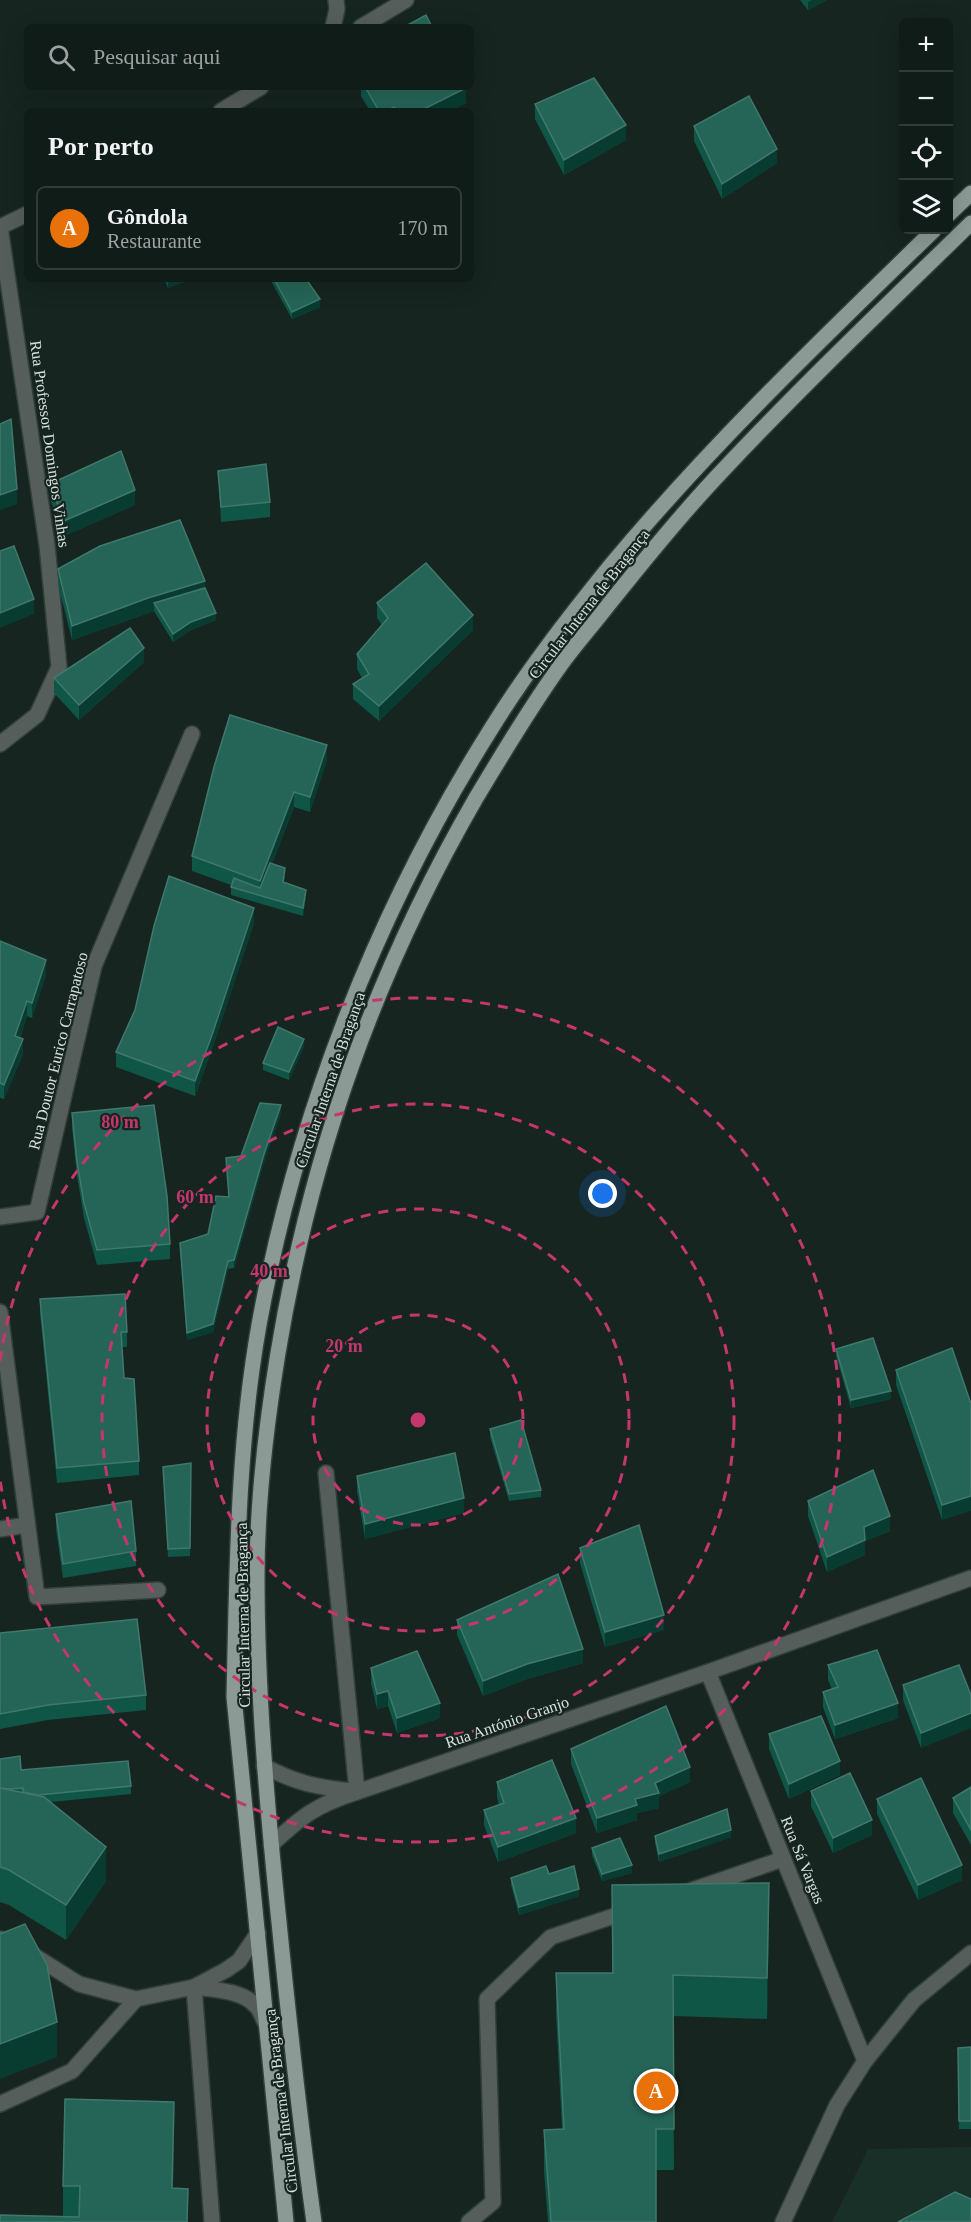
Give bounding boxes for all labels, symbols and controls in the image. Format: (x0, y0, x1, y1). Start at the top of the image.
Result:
map controls (899, 18, 953, 234)
button: + (899, 18, 953, 72)
search box (24, 24, 474, 90)
icon: search (45, 41, 78, 74)
text: Pesquisar aqui (93, 44, 221, 69)
button: − (899, 72, 953, 126)
button: locate (899, 126, 953, 180)
text: Por perto (48, 132, 154, 161)
button: layers (899, 180, 953, 234)
text: Gôndola (107, 204, 188, 229)
text: A (62, 217, 77, 239)
text: 170 m (397, 217, 448, 239)
text: Restaurante (107, 230, 201, 252)
street label: Rua Professor Domingos Vinhas (26, 339, 73, 549)
street label: Circular Interna de Bragança (525, 526, 654, 683)
street label: Rua Doutor Eurico Carrapatoso (25, 950, 92, 1152)
street label: Circular Interna de Bragança (292, 990, 369, 1171)
text: 80 m (101, 1112, 139, 1132)
your location (588, 1179, 617, 1208)
text: 60 m (176, 1187, 214, 1207)
text: 40 m (250, 1261, 288, 1281)
text: 20 m (325, 1336, 363, 1356)
centre of rings (408, 1410, 428, 1430)
street label: Circular Interna de Bragança (233, 1522, 254, 1708)
street label: Rua António Granjo (443, 1693, 571, 1752)
street label: Rua Sá Vargas (777, 1814, 828, 1907)
street label: Circular Interna de Bragança (261, 2008, 302, 2194)
pin: A (636, 2068, 676, 2114)

